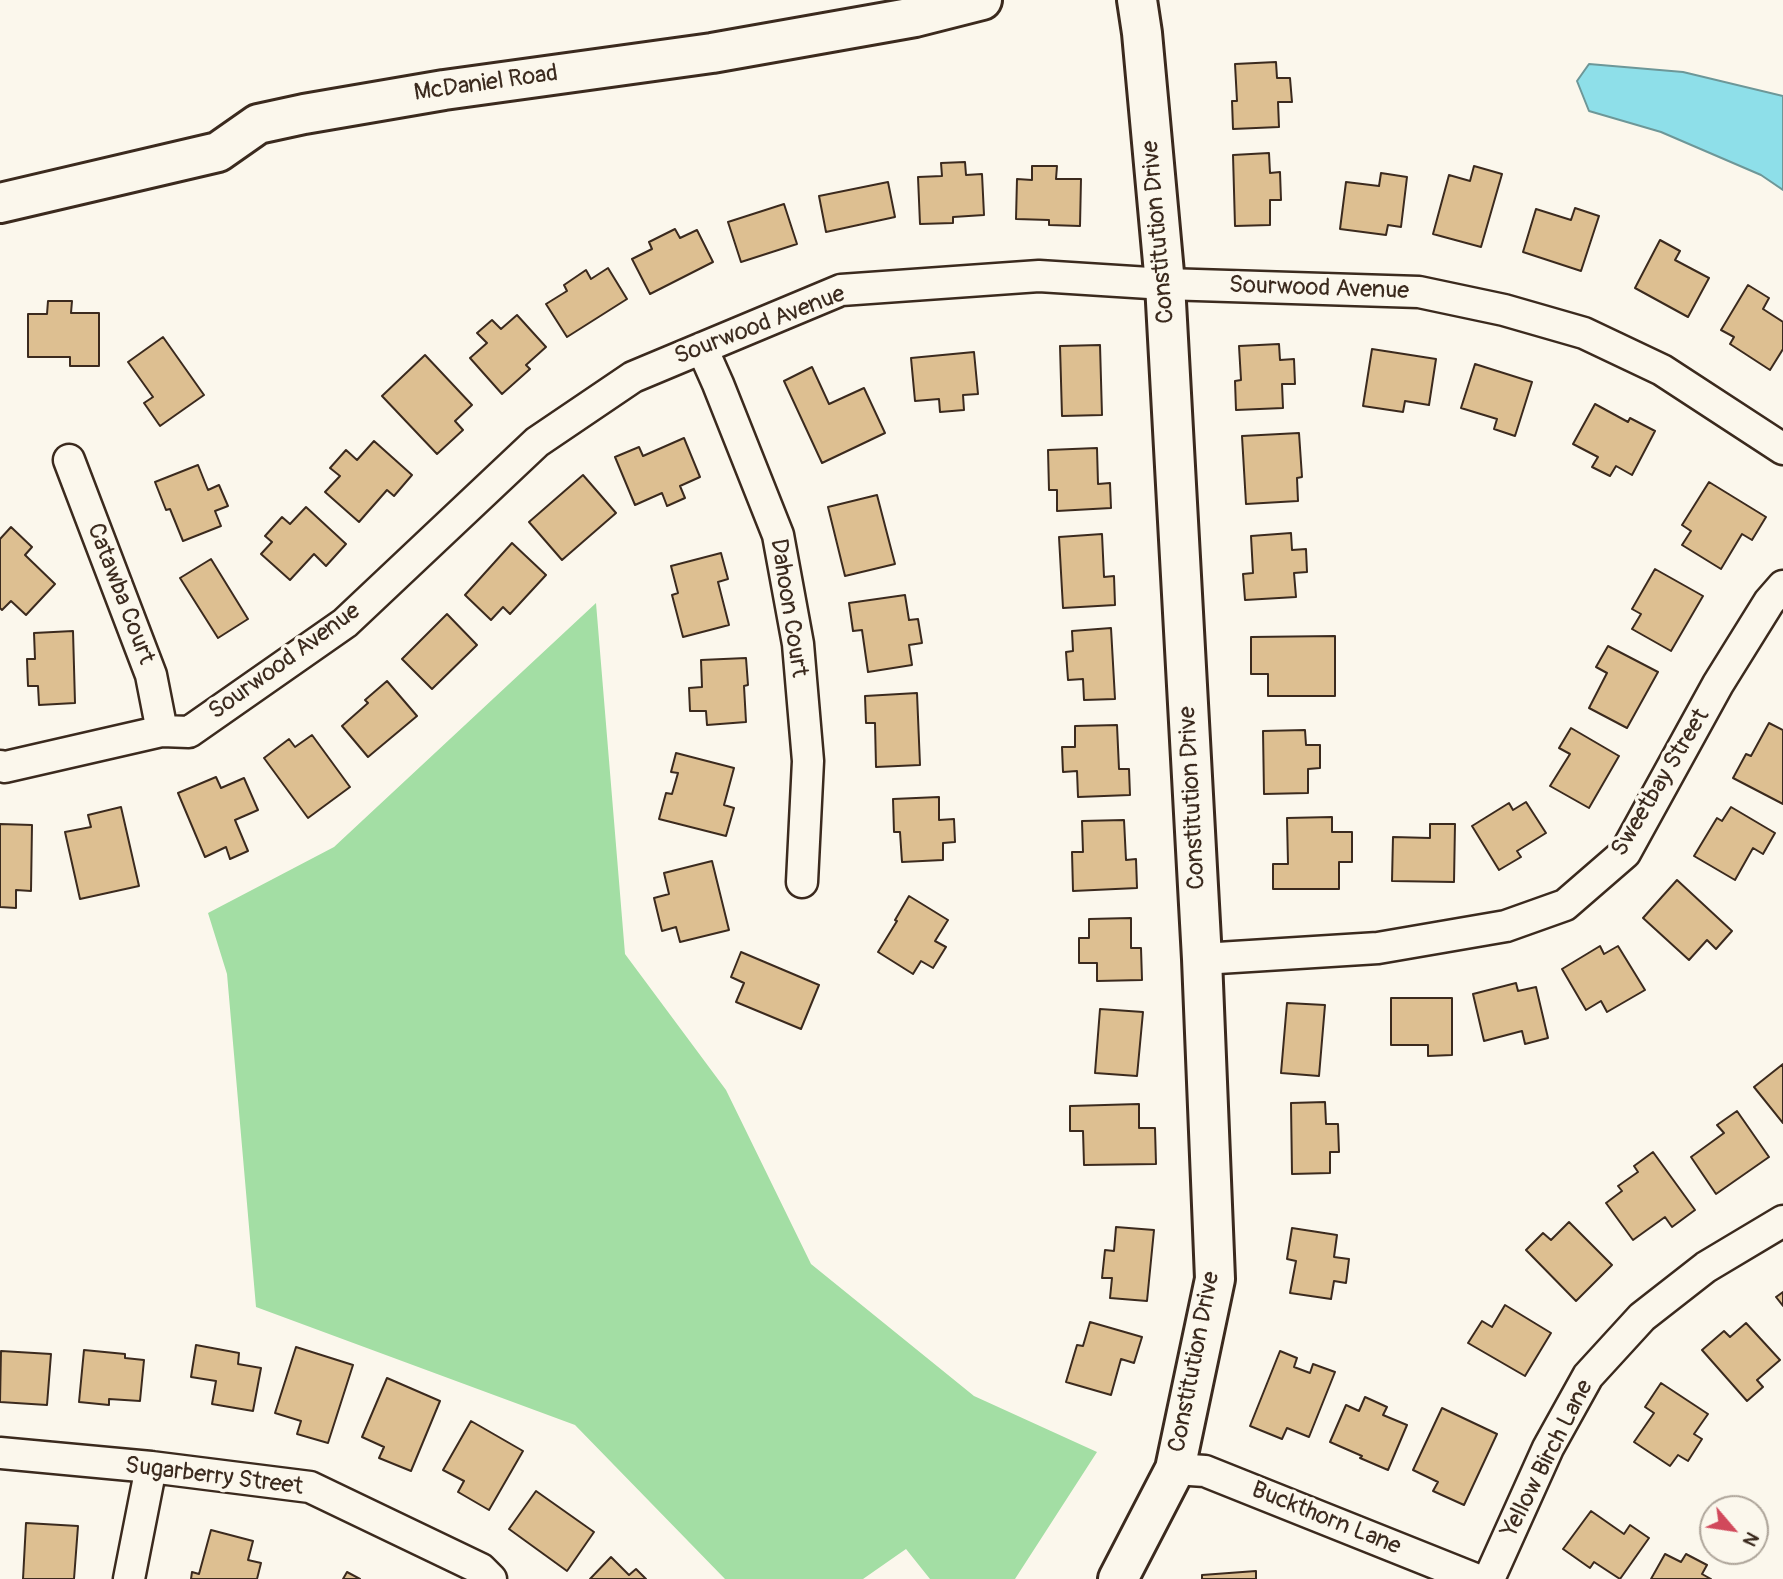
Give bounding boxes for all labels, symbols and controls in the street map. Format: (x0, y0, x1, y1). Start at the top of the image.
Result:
street label: McDaniel Road (412, 60, 560, 108)
street label: Constitution Drive (1137, 139, 1181, 325)
street label: Sourwood Avenue (1228, 271, 1410, 307)
street label: Sourwood Avenue (671, 280, 849, 372)
street label: Catawba Court (80, 520, 160, 668)
street label: Dahoon Court (763, 537, 813, 679)
street label: Sourwood Avenue (204, 597, 366, 727)
street label: Sweetbay Street (1606, 704, 1716, 862)
street label: Constitution Drive (1174, 706, 1212, 890)
street label: Constitution Drive (1163, 1269, 1227, 1455)
street label: Yellow Birch Lane (1496, 1375, 1600, 1543)
street label: Sugarberry Street (123, 1452, 305, 1502)
street label: Buckthorn Lane (1247, 1476, 1405, 1562)
north arrow (1699, 1495, 1769, 1565)
text: N (1737, 1528, 1764, 1551)

